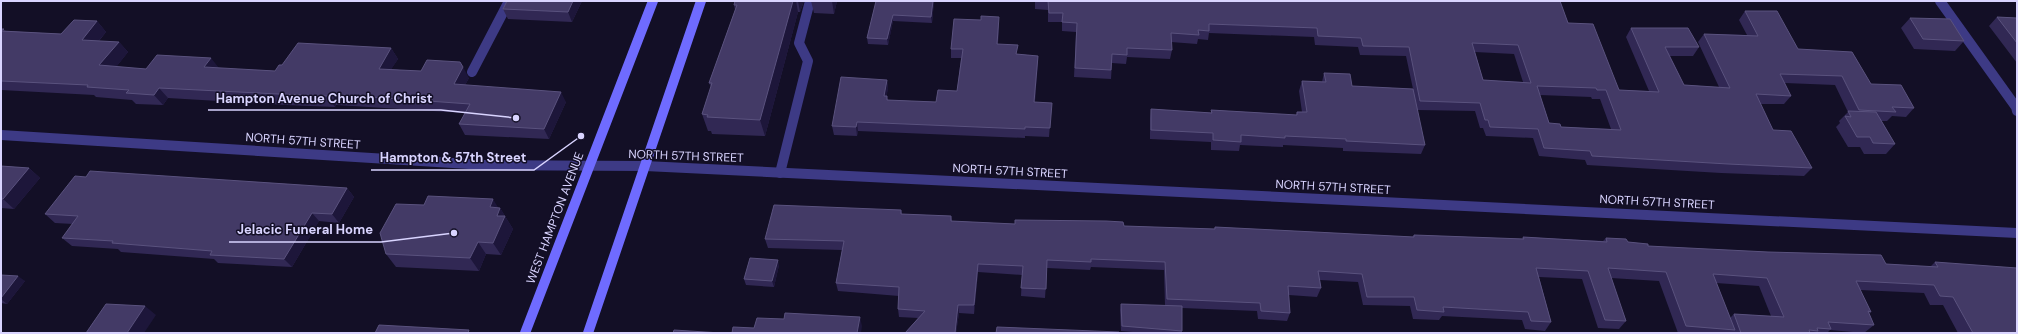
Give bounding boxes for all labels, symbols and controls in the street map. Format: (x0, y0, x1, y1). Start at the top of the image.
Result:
callout: Hampton Avenue Church of Christ (208, 85, 441, 110)
text: Hampton Avenue Church of Christ (216, 90, 432, 107)
street label: NORTH 57TH STREET (245, 129, 361, 153)
callout: Hampton & 57th Street (371, 145, 534, 170)
street label: NORTH 57TH STREET (628, 146, 744, 166)
text: Hampton & 57th Street (380, 149, 526, 166)
street label: WEST HAMPTON AVENUE (522, 150, 588, 286)
street label: NORTH 57TH STREET (952, 160, 1068, 182)
street label: NORTH 57TH STREET (1275, 176, 1391, 198)
street label: NORTH 57TH STREET (1599, 191, 1715, 213)
callout: Jelacic Funeral Home (229, 217, 381, 242)
text: Jelacic Funeral Home (237, 221, 373, 238)

